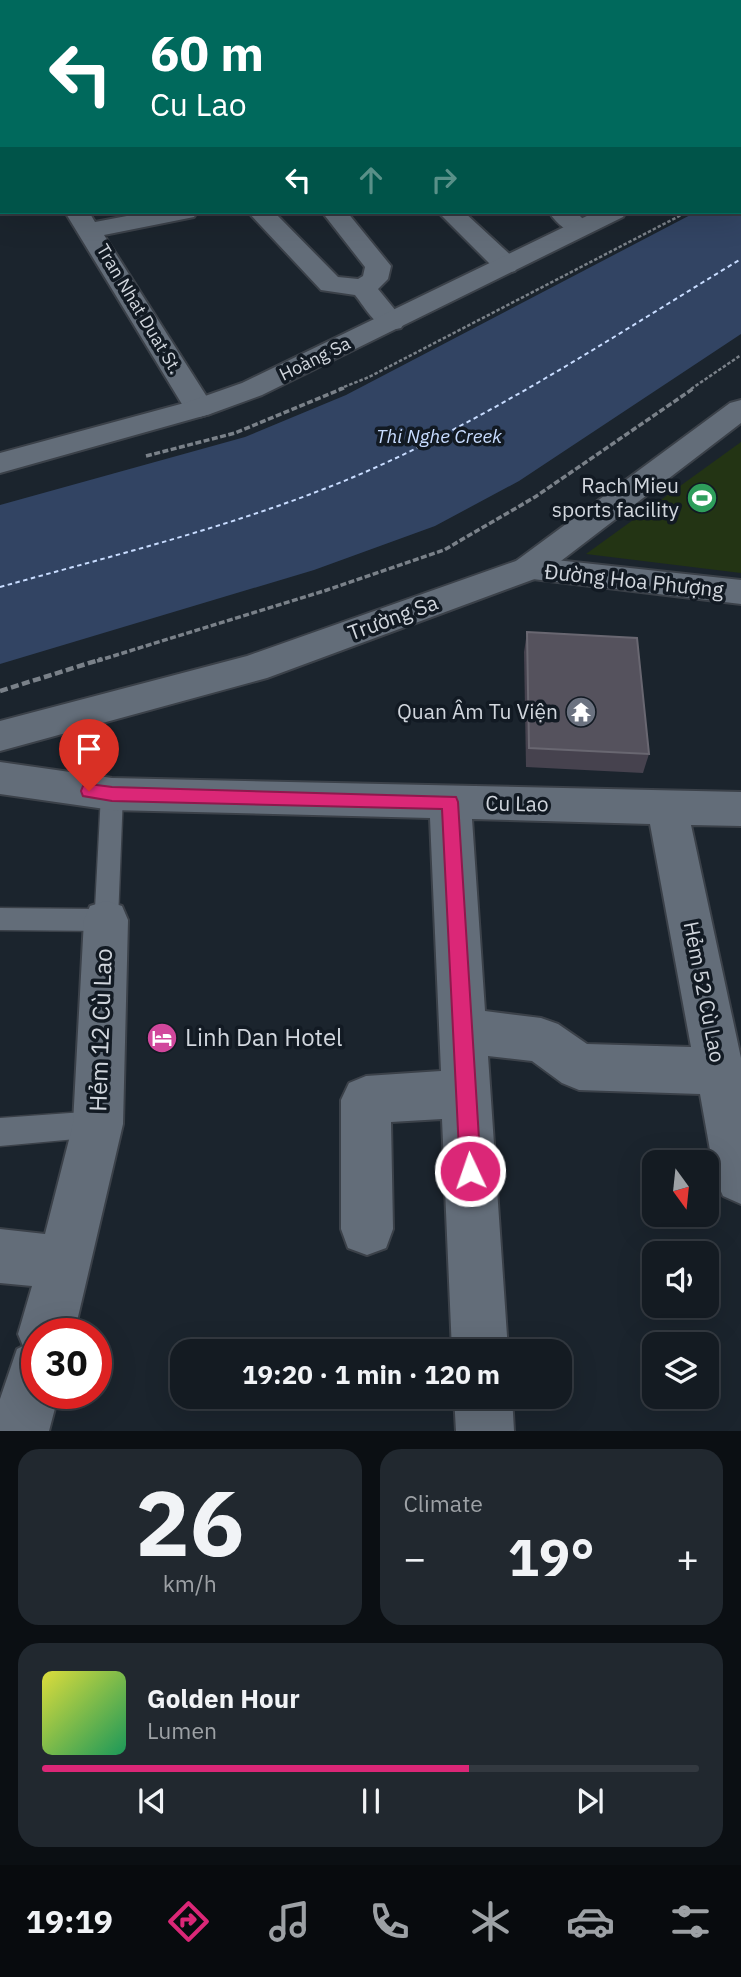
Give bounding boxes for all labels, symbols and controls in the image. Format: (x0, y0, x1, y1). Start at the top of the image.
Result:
text: 60 m (150, 21, 264, 84)
icon: left (35, 28, 126, 119)
text: Cu Lao (150, 83, 247, 125)
icon: left (279, 161, 317, 199)
icon: ahead (352, 161, 390, 199)
icon: right (425, 161, 463, 199)
street label: Tran Nhat Duat St. (92, 240, 187, 378)
street label: Hoàng Sa (275, 331, 355, 386)
water label: Thi Nghe Creek (376, 424, 503, 448)
place label: Rach Mieu sports facility (552, 471, 680, 523)
sports icon: Rach Mieu sports facility (685, 481, 719, 515)
street label: Đường Hoa Phượng (543, 557, 725, 603)
street label: Trường Sa (344, 588, 442, 646)
temple icon: Quan Âm Tu Viện (564, 695, 598, 729)
place label: Quan Âm Tu Viện (397, 697, 558, 725)
pin (59, 719, 119, 791)
icon: arrive (70, 730, 108, 768)
street label: Cu Lao (485, 788, 549, 818)
street label: Hẻm 52 Cù Lao (678, 919, 732, 1065)
street label: Hẻm 12 Cù Lao (81, 948, 119, 1112)
hotel icon: Linh Dan Hotel (145, 1021, 179, 1055)
place label: Linh Dan Hotel (185, 1021, 343, 1053)
position arrow (433, 1134, 507, 1208)
north arrow (642, 1150, 719, 1227)
map controls (642, 1150, 719, 1409)
button: sound (642, 1241, 719, 1318)
speed limit sign: 30 (21, 1318, 112, 1409)
button: layers (642, 1332, 719, 1409)
text: 19:20 · 1 min · 120 m (242, 1357, 500, 1391)
text: 26 (135, 1463, 244, 1581)
text: Climate (404, 1488, 483, 1518)
text: 19° (508, 1523, 595, 1590)
text: − (404, 1533, 426, 1582)
text: + (676, 1533, 699, 1582)
text: km/h (163, 1568, 217, 1598)
text: Golden Hour (147, 1681, 300, 1715)
text: Lumen (147, 1715, 217, 1745)
icon: previous (133, 1782, 171, 1820)
icon: pause (352, 1782, 390, 1820)
icon: next (571, 1782, 609, 1820)
icon: directions (164, 1897, 213, 1946)
icon: music (265, 1897, 314, 1946)
icon: phone (365, 1897, 414, 1946)
icon: climate (466, 1897, 515, 1946)
icon: car (566, 1897, 615, 1946)
icon: filters (666, 1897, 715, 1946)
text: 19:19 (26, 1900, 113, 1942)

